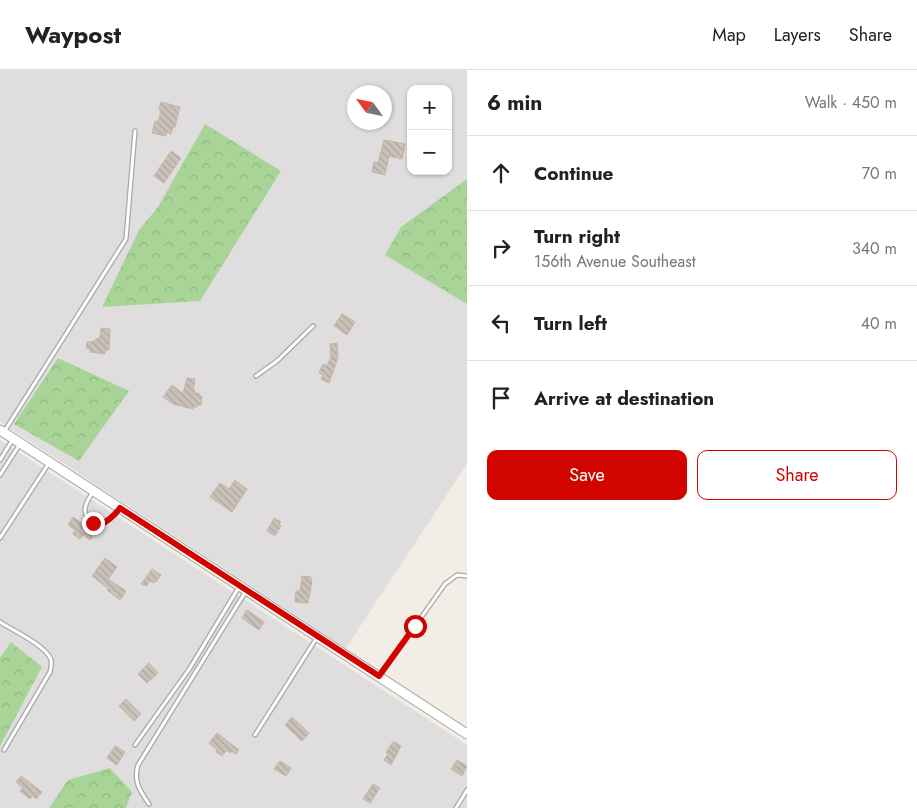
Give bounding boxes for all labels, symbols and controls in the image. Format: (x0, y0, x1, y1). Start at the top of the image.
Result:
text: Waypost (25, 17, 121, 52)
text: Map (712, 22, 746, 48)
text: Layers (774, 22, 821, 48)
text: Share (849, 22, 892, 48)
north arrow (347, 85, 392, 130)
map controls (407, 85, 452, 175)
button: + (407, 85, 452, 130)
text: 6 min (487, 88, 542, 118)
text: Walk · 450 m (805, 91, 897, 114)
button: − (407, 130, 452, 175)
icon: ahead (487, 159, 515, 187)
text: Continue (534, 160, 613, 187)
text: 70 m (862, 162, 897, 185)
text: Turn right (534, 223, 620, 250)
icon: right (487, 234, 515, 262)
text: 340 m (852, 237, 897, 260)
text: 156th Avenue Southeast (534, 250, 696, 273)
icon: left (487, 309, 515, 337)
text: Turn left (534, 310, 607, 337)
text: 40 m (861, 312, 897, 335)
icon: arrive (487, 384, 515, 412)
text: Arrive at destination (534, 385, 714, 412)
button: Save (487, 450, 687, 500)
button: Share (697, 450, 897, 500)
route end (82, 512, 105, 535)
route start (404, 615, 427, 638)

